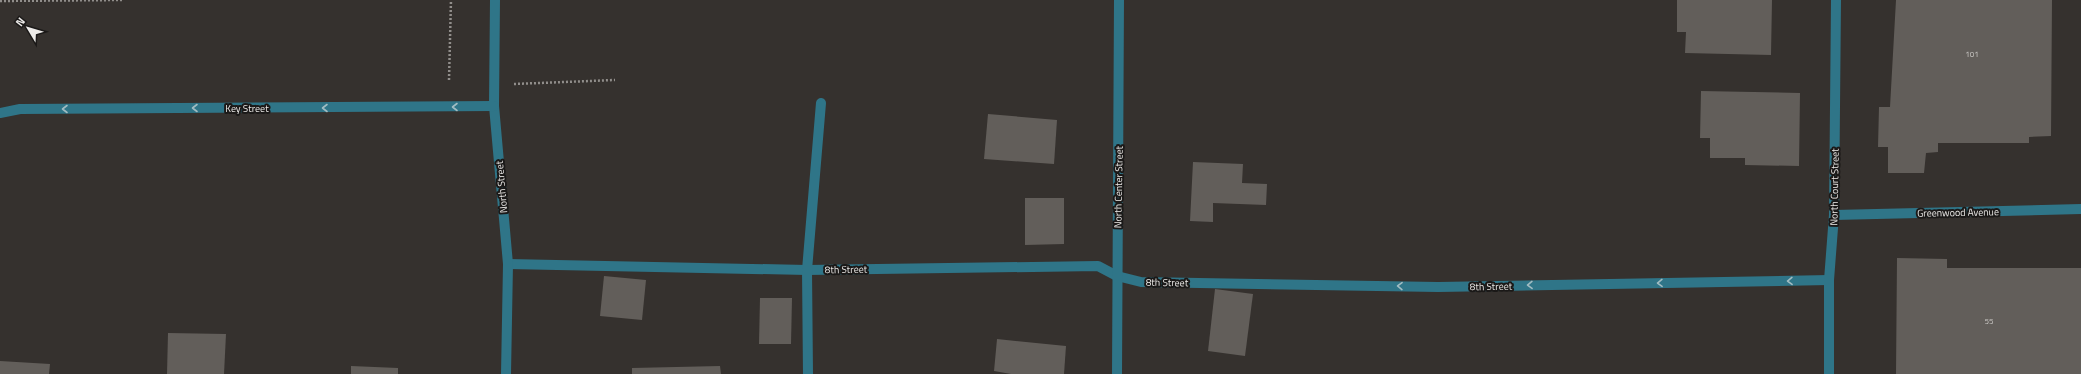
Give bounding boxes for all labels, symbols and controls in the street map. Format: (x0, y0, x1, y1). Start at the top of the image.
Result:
north arrow (8, 8, 48, 48)
text: N (11, 14, 29, 30)
house number: 101 (1965, 48, 1979, 60)
street label: Key Street (225, 101, 269, 116)
one-way arrow (452, 103, 458, 111)
one-way arrow (192, 104, 198, 112)
one-way arrow (322, 104, 328, 112)
one-way arrow (62, 105, 68, 113)
street label: North Center Street (1110, 145, 1127, 228)
street label: North Court Street (1826, 148, 1843, 226)
street label: North Street (492, 160, 511, 214)
street label: Greenwood Avenue (1917, 204, 1999, 221)
street label: 8th Street (825, 262, 868, 277)
street label: 8th Street (1146, 275, 1189, 290)
one-way arrow (1787, 277, 1793, 285)
street label: 8th Street (1470, 279, 1513, 294)
one-way arrow (1657, 279, 1663, 287)
one-way arrow (1527, 281, 1533, 289)
one-way arrow (1397, 282, 1403, 290)
house number: 55 (1985, 315, 1994, 327)

